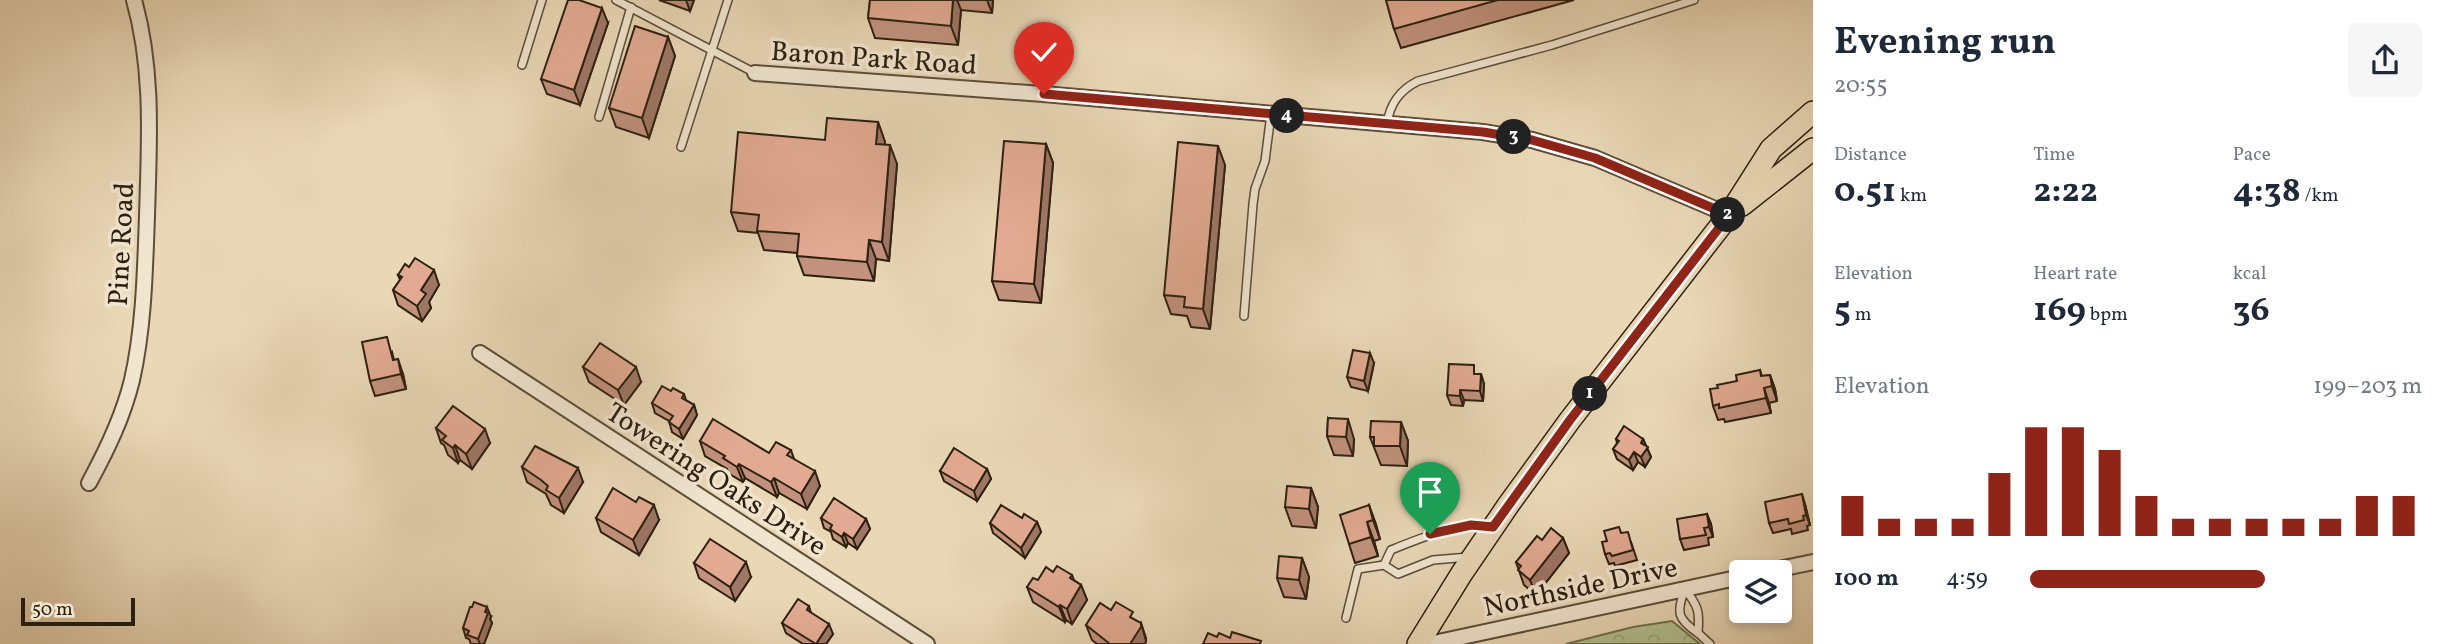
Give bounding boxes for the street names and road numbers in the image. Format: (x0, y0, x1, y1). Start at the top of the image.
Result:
street label: Baron Park Road (770, 33, 978, 86)
street label: Pine Road (100, 181, 145, 307)
street label: Towering Oaks Drive (598, 394, 834, 566)
street label: Northside Drive (1480, 549, 1681, 628)

